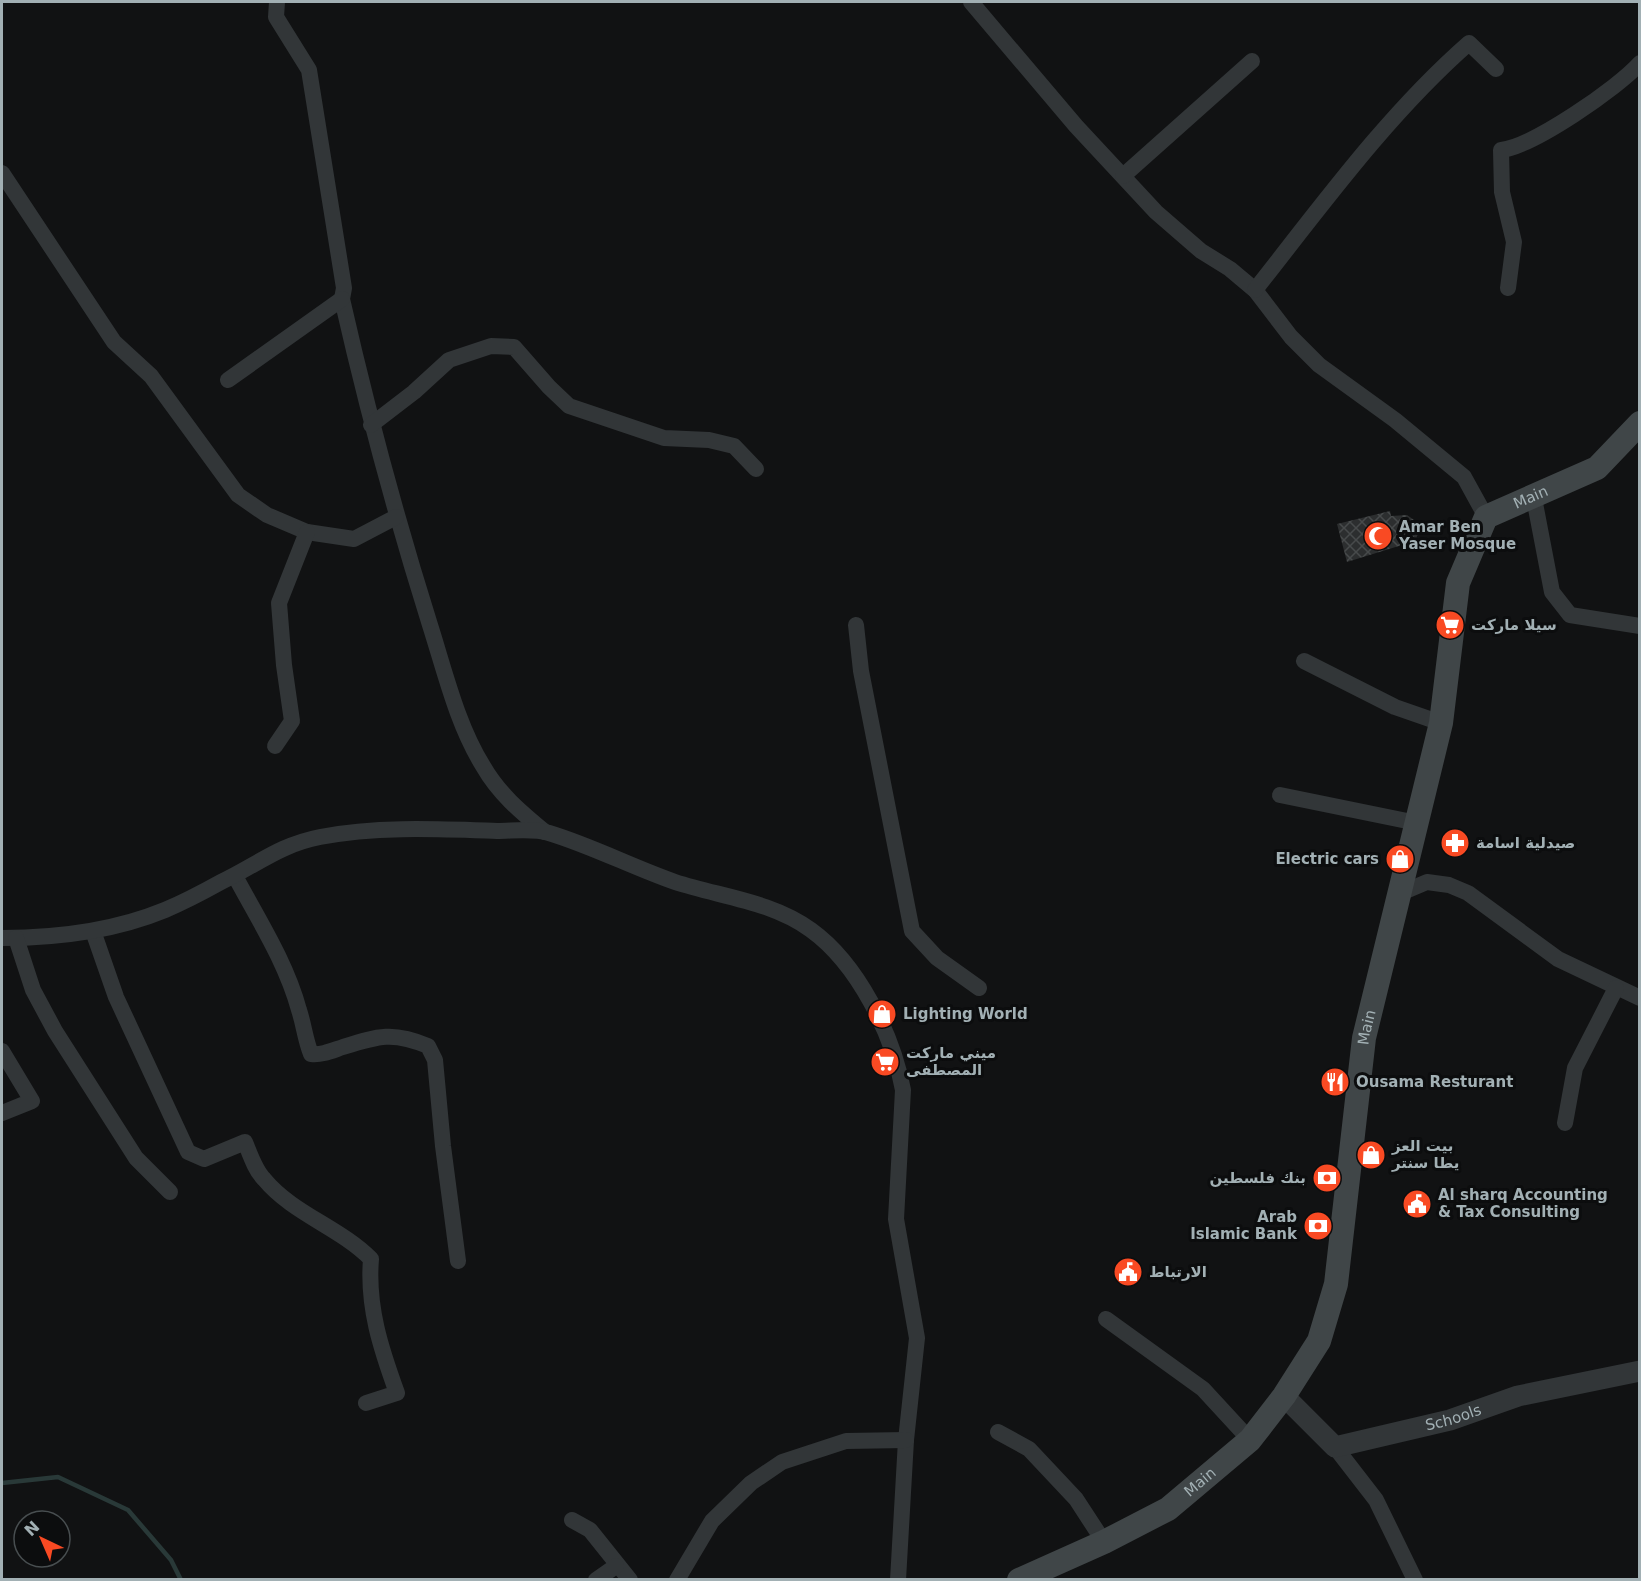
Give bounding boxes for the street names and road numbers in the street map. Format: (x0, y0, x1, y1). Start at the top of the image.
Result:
street label: Main (1511, 482, 1551, 513)
street label: Main (1354, 1008, 1380, 1046)
street label: Schools (1424, 1401, 1484, 1434)
street label: Main (1181, 1464, 1220, 1500)

